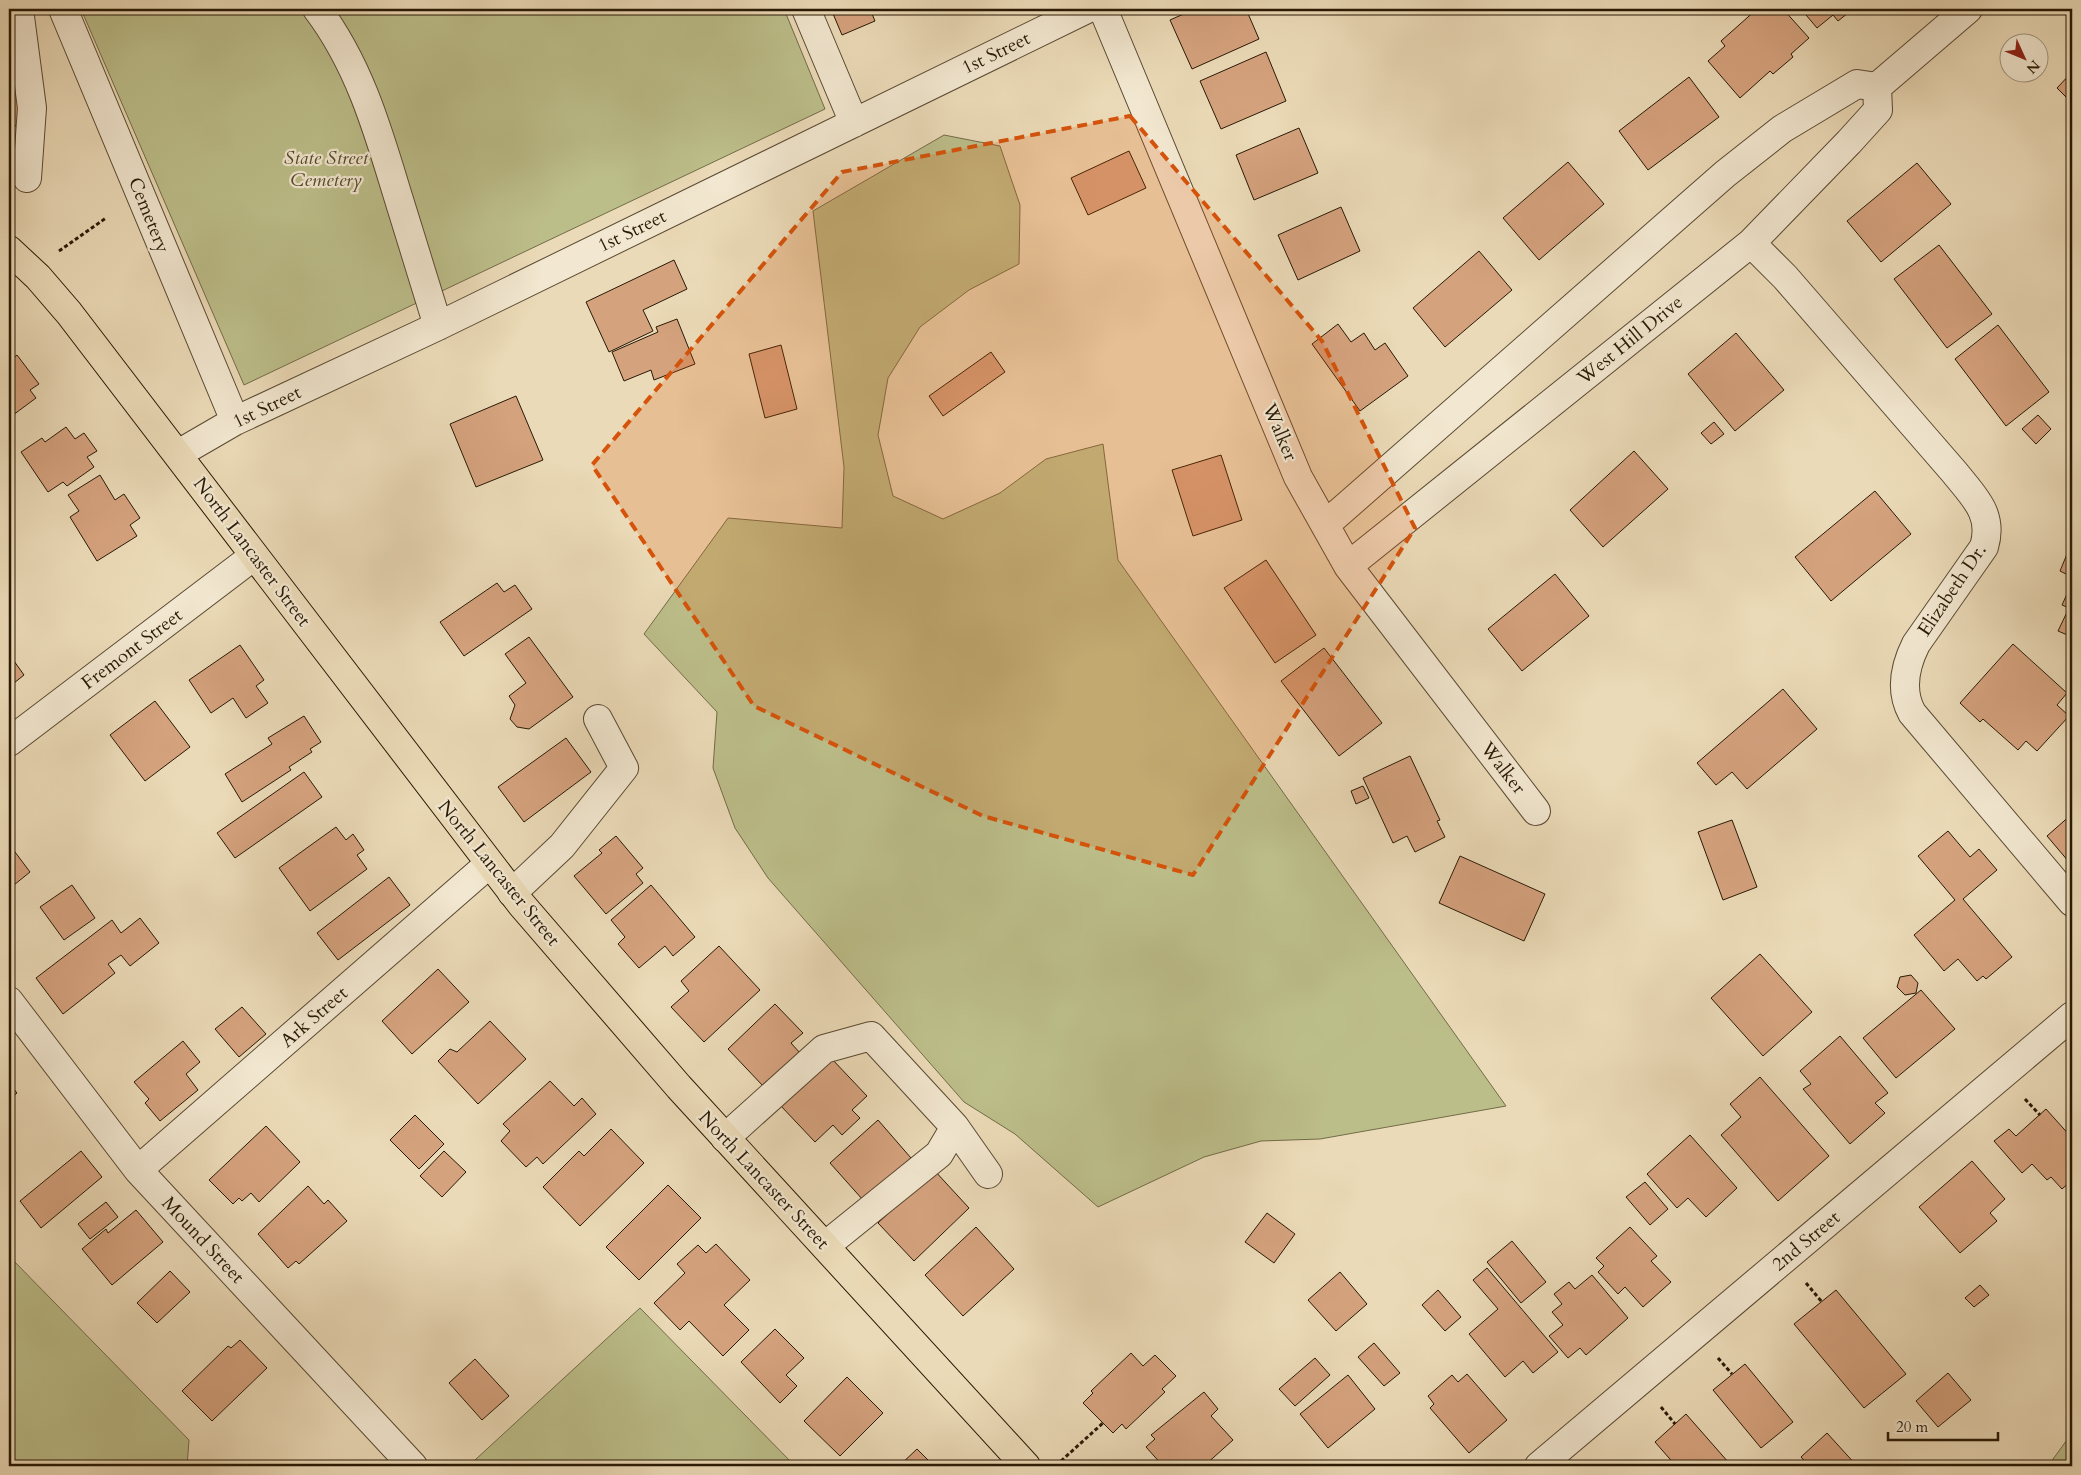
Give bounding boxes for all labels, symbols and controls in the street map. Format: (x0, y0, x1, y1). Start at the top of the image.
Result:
street label: 1st Street (958, 25, 1034, 81)
north arrow (1998, 32, 2048, 82)
text: N (2022, 56, 2044, 78)
park label: State Street Cemetery (284, 145, 369, 193)
street label: Cemetery (122, 173, 176, 257)
street label: 1st Street (594, 203, 670, 259)
street label: West Hill Drive (1571, 289, 1688, 391)
street label: 1st Street (229, 379, 305, 435)
street label: Walker (1256, 398, 1304, 465)
street label: North Lancaster Street (187, 472, 317, 632)
street label: Elizabeth Dr. (1912, 539, 1992, 641)
street label: Fremont Street (76, 602, 188, 696)
street label: Walker (1474, 736, 1532, 800)
street label: North Lancaster Street (432, 794, 566, 952)
street label: Ark Street (275, 980, 353, 1054)
street label: North Lancaster Street (693, 1105, 835, 1255)
street label: Mound Street (156, 1191, 250, 1289)
street label: 2nd Street (1766, 1205, 1846, 1277)
scale bar (1888, 1410, 1998, 1442)
text: 20 m (1896, 1417, 1928, 1437)

